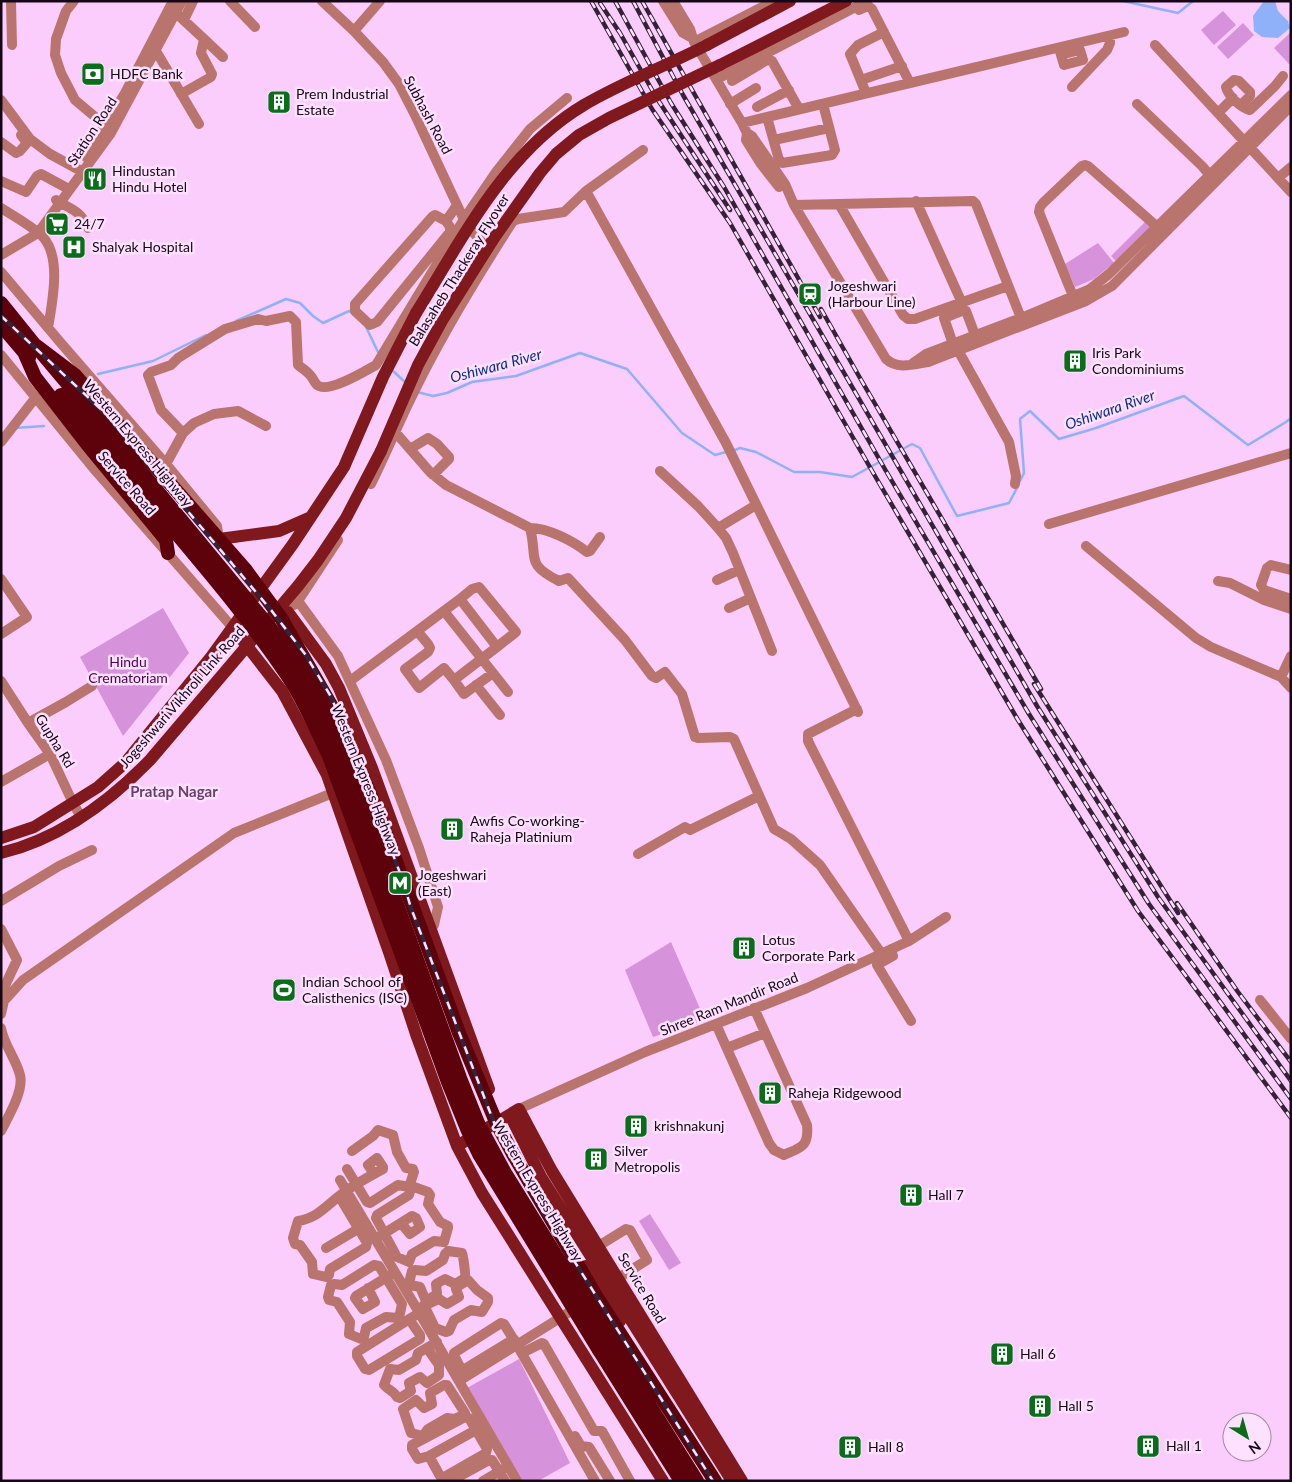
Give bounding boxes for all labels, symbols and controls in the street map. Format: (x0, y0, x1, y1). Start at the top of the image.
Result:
bank icon: HDFC Bank (80, 61, 106, 87)
place label: HDFC Bank (110, 65, 184, 82)
street label: Subhash Road (401, 73, 456, 157)
place label: Prem Industrial Estate (296, 85, 389, 118)
building icon: Prem Industrial Estate (266, 89, 292, 115)
street label: Station Road (63, 93, 120, 168)
place label: Hindustan Hindu Hotel (112, 162, 187, 195)
restaurant icon: Hindustan Hindu Hotel (82, 166, 108, 192)
street label: Balasaheb Thackeray Flyover (405, 190, 513, 349)
supermarket icon: 24/7 (44, 211, 70, 237)
place label: 24/7 (74, 215, 105, 232)
hospital icon: Shalyak Hospital (61, 234, 87, 260)
place label: Shalyak Hospital (92, 238, 193, 255)
place label: Jogeshwari (Harbour Line) (828, 277, 916, 310)
station icon: Jogeshwari (Harbour Line) (797, 281, 823, 307)
water label: Oshiwara River (448, 344, 544, 386)
place label: Iris Park Condominiums (1092, 344, 1184, 377)
building icon: Iris Park Condominiums (1062, 348, 1088, 374)
street label: Western Express Highway (80, 376, 197, 510)
water label: Oshiwara River (1062, 385, 1158, 433)
street label: Service Road (95, 447, 160, 518)
street label: Jogeshwari Vikhroli Link Road (115, 622, 248, 771)
park label: Hindu Crematoriam (88, 653, 168, 686)
street label: Western Express Highway (328, 702, 405, 858)
street label: Gupha Rd (32, 711, 79, 771)
district label: Pratap Nagar (130, 782, 218, 800)
place label: Awfis Co-working- Raheja Platinium (470, 812, 585, 845)
building icon: Awfis Co-working- Raheja Platinium (439, 816, 465, 842)
place label: Jogeshwari (East) (418, 866, 486, 899)
metro station icon: Jogeshwari (East) (387, 870, 413, 896)
place label: Lotus Corporate Park (762, 931, 856, 964)
building icon: Lotus Corporate Park (731, 935, 757, 961)
street label: Shree Ram Mandir Road (657, 968, 800, 1039)
place label: Indian School of Calisthenics (ISC) (302, 973, 407, 1006)
sports icon: Indian School of Calisthenics (ISC) (271, 977, 297, 1003)
building icon: Raheja Ridgewood (757, 1080, 783, 1106)
place label: Raheja Ridgewood (788, 1084, 902, 1101)
building icon: krishnakunj (623, 1113, 649, 1139)
street label: Western Express Highway (490, 1117, 588, 1265)
place label: krishnakunj (654, 1117, 724, 1134)
place label: Silver Metropolis (614, 1142, 680, 1175)
building icon: Silver Metropolis (583, 1146, 609, 1172)
building icon: Hall 7 (898, 1182, 924, 1208)
place label: Hall 7 (928, 1186, 964, 1203)
street label: Service Road (615, 1249, 670, 1326)
building icon: Hall 6 (989, 1341, 1015, 1367)
place label: Hall 6 (1020, 1345, 1056, 1362)
building icon: Hall 5 (1027, 1393, 1053, 1419)
place label: Hall 5 (1058, 1397, 1094, 1414)
north arrow (1222, 1412, 1272, 1462)
building icon: Hall 1 (1135, 1433, 1161, 1459)
building icon: Hall 8 (837, 1434, 863, 1460)
place label: Hall 1 (1166, 1437, 1202, 1454)
place label: Hall 8 (868, 1438, 904, 1455)
text: N (1246, 1438, 1265, 1458)

